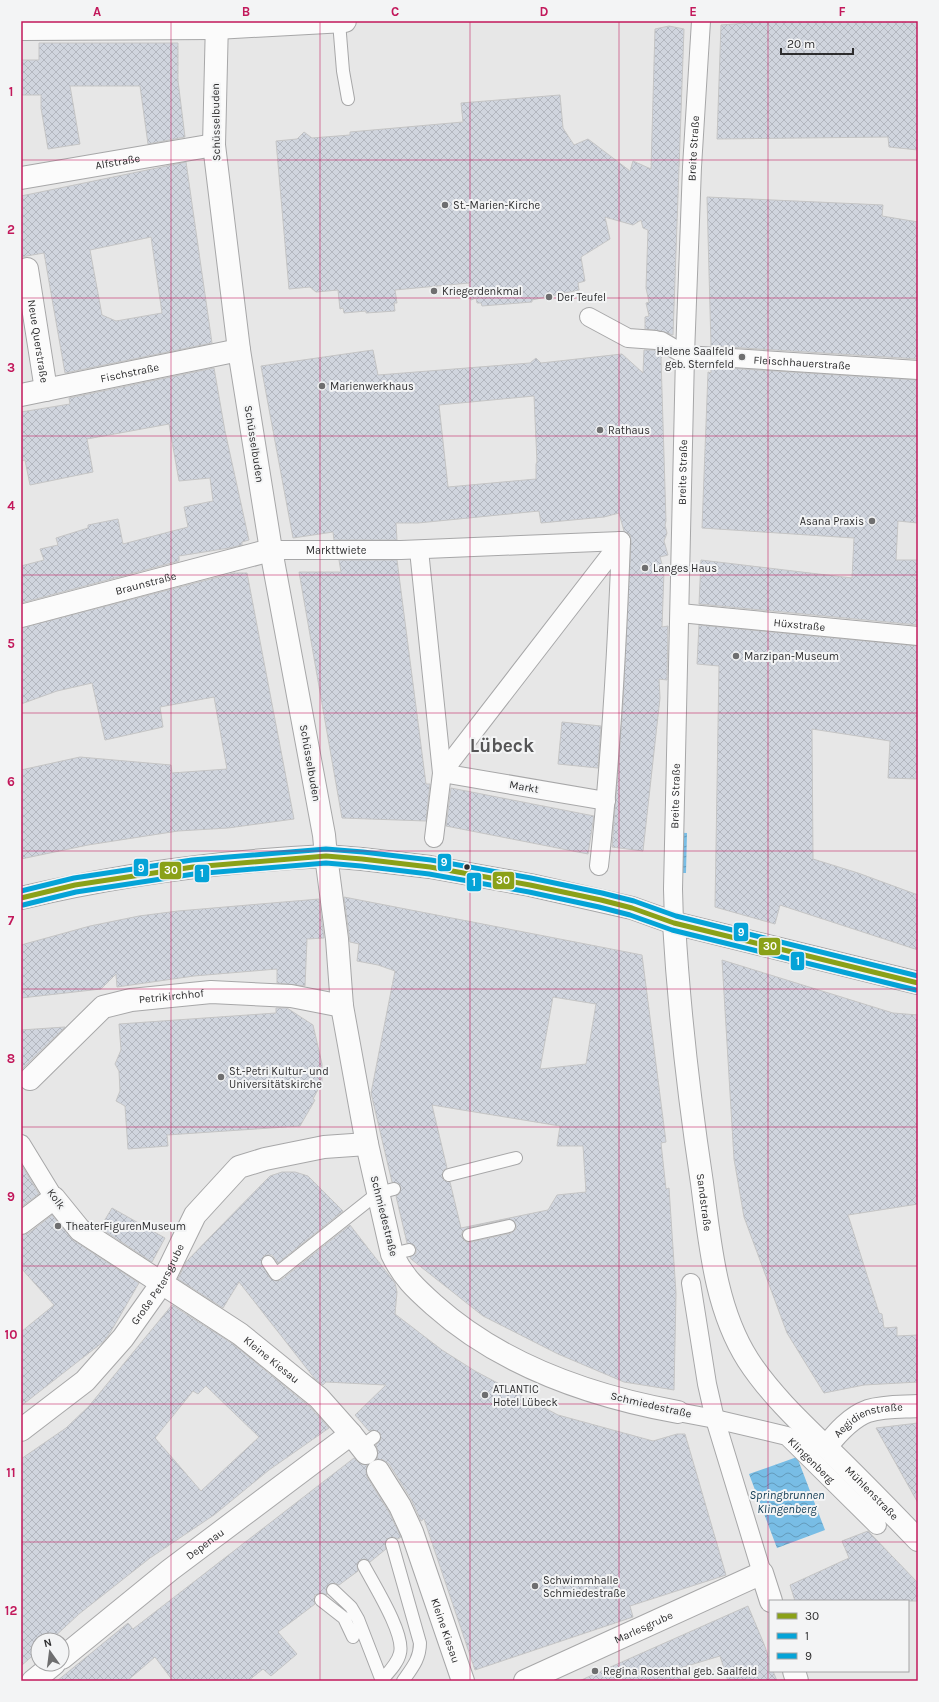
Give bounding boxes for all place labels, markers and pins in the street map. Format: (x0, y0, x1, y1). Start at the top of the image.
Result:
place label: St.-Marien-Kirche (453, 199, 541, 212)
marker: St.-Marien-Kirche (440, 200, 450, 210)
place label: Kriegerdenkmal (442, 285, 522, 298)
marker: Kriegerdenkmal (429, 286, 439, 296)
place label: Der Teufel (557, 291, 606, 304)
marker: Der Teufel (544, 292, 554, 302)
place label: Helene Saalfeld geb. Sternfeld (657, 345, 734, 371)
marker: Helene Saalfeld geb. Sternfeld (737, 352, 747, 362)
place label: Marienwerkhaus (330, 380, 414, 393)
marker: Marienwerkhaus (317, 381, 327, 391)
place label: Rathaus (608, 424, 650, 437)
marker: Rathaus (595, 425, 605, 435)
place label: Asana Praxis (800, 515, 864, 528)
marker: Asana Praxis (867, 516, 877, 526)
place label: Langes Haus (653, 562, 717, 575)
marker: Langes Haus (640, 563, 650, 573)
place label: Marzipan-Museum (744, 650, 839, 663)
marker: Marzipan-Museum (731, 651, 741, 661)
unlabelled marker (462, 862, 472, 872)
place label: St.-Petri Kultur- und Universitätskirche (229, 1065, 329, 1091)
marker: St.-Petri Kultur- und Universitätskirche (216, 1072, 226, 1082)
place label: TheaterFigurenMuseum (66, 1220, 186, 1233)
marker: TheaterFigurenMuseum (53, 1221, 63, 1231)
place label: ATLANTIC Hotel Lübeck (493, 1383, 558, 1409)
marker: ATLANTIC Hotel Lübeck (480, 1390, 490, 1400)
place label: Schwimmhalle Schmiedestraße (543, 1574, 626, 1600)
marker: Schwimmhalle Schmiedestraße (530, 1581, 540, 1591)
place label: Regina Rosenthal geb. Saalfeld (603, 1665, 757, 1678)
marker: Regina Rosenthal geb. Saalfeld (590, 1666, 600, 1676)

